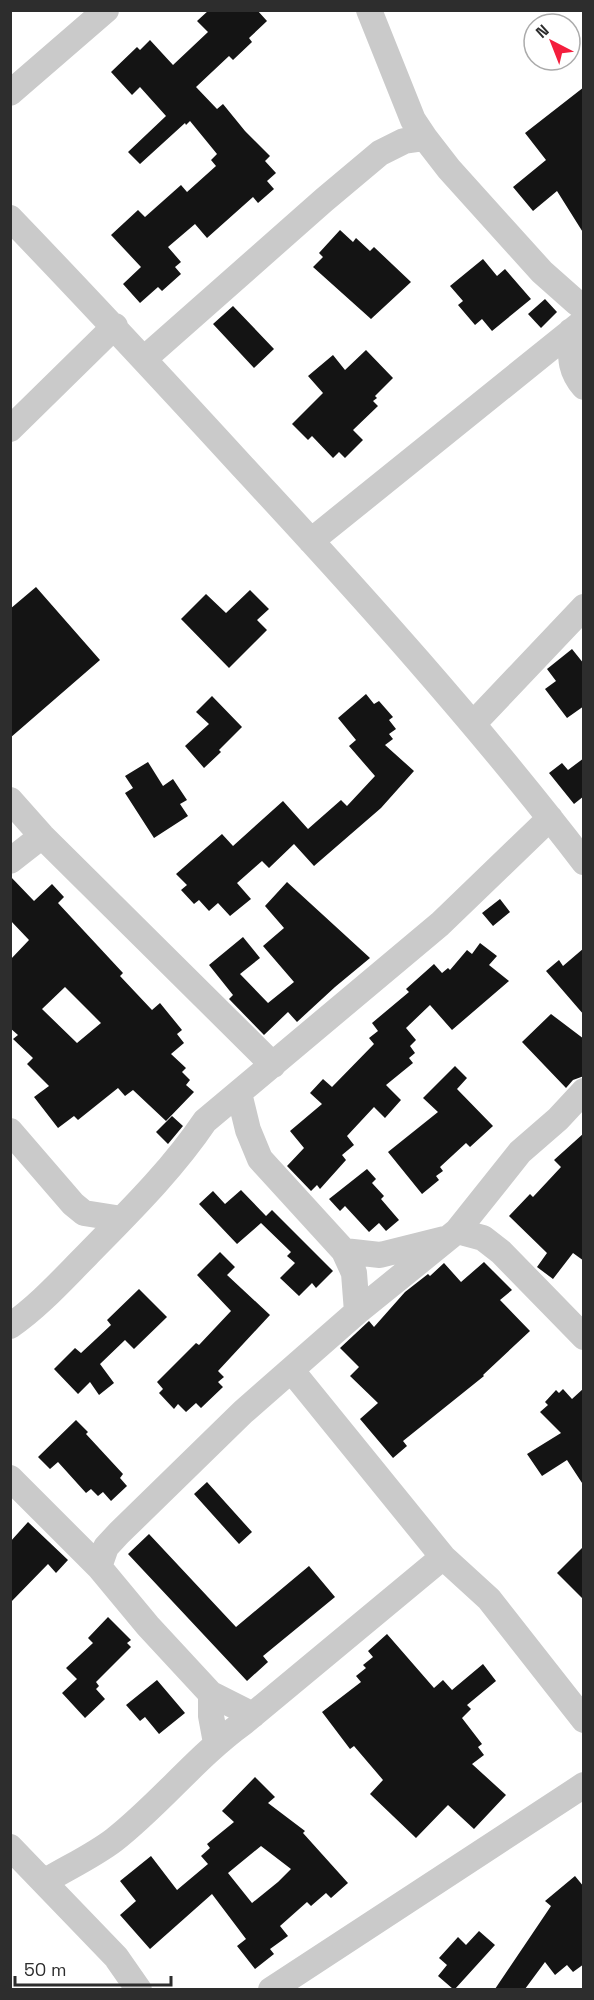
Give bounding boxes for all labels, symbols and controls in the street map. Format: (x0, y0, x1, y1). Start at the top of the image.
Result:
north arrow (522, 12, 582, 72)
text: N (531, 20, 553, 43)
scale bar (15, 1949, 171, 1987)
text: 50 m (24, 1958, 66, 1981)

